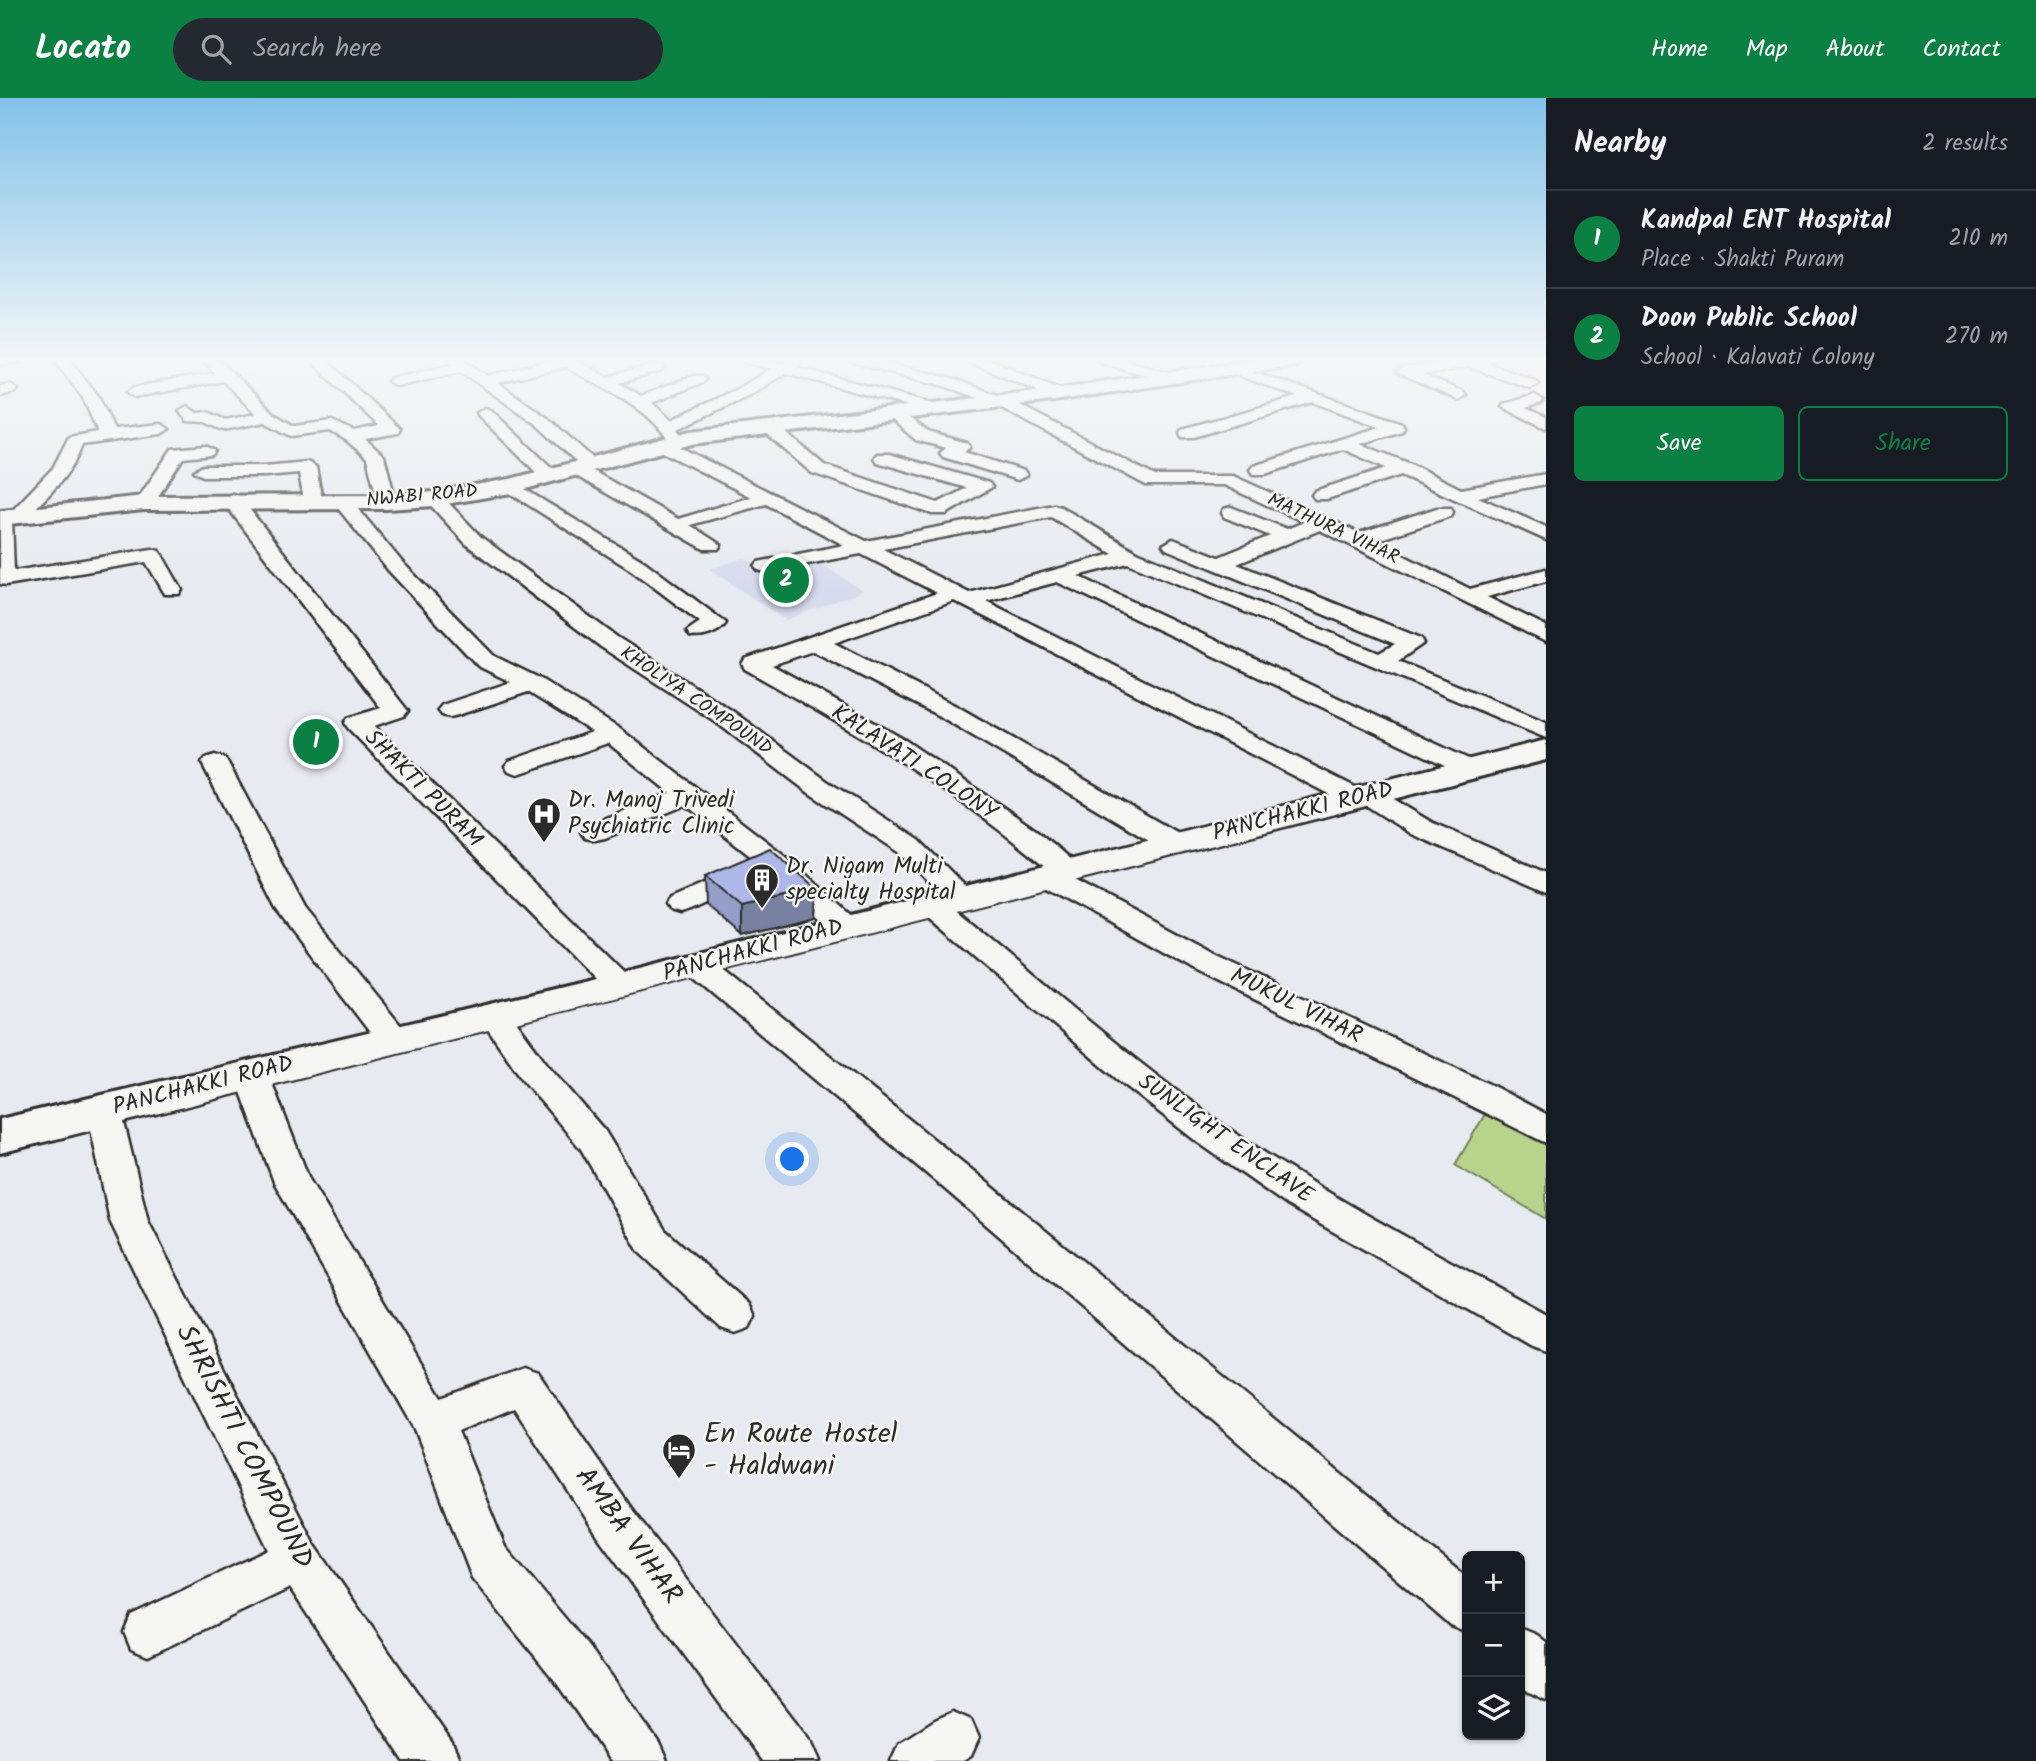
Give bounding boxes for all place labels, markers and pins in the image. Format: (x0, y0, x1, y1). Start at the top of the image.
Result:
pin: 2 (763, 554, 809, 606)
pin: 1 (293, 716, 339, 768)
place label: Dr. Manoj Trivedi Psychiatric Clinic (568, 783, 736, 845)
hospital icon: Dr. Manoj Trivedi Psychiatric Clinic (525, 795, 563, 844)
place label: Dr. Nigam Multi specialty Hospital (786, 849, 956, 911)
building icon: Dr. Nigam Multi specialty Hospital (743, 861, 781, 910)
place label: En Route Hostel - Haldwani (704, 1412, 898, 1489)
hotel icon: En Route Hostel - Haldwani (660, 1431, 698, 1480)

